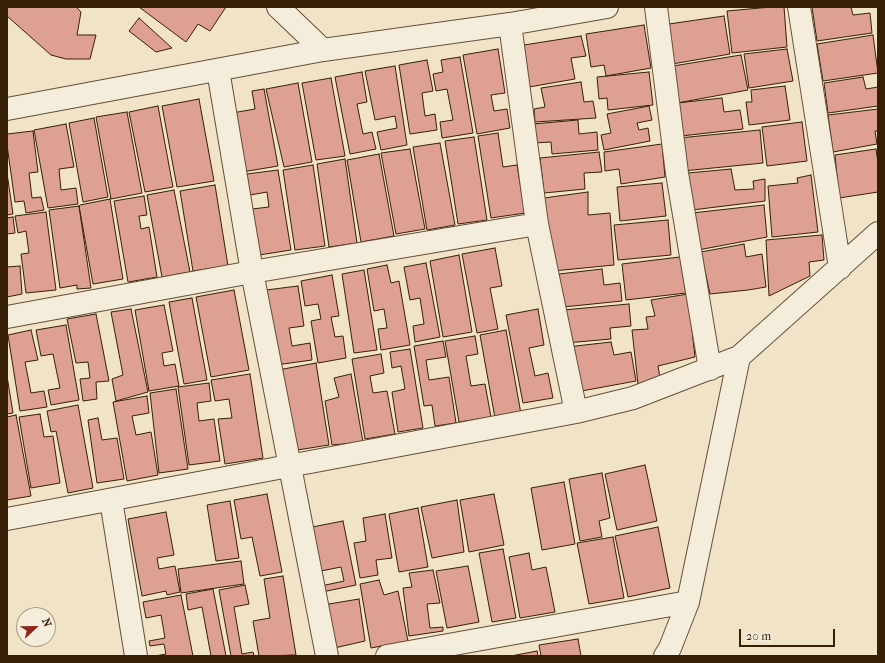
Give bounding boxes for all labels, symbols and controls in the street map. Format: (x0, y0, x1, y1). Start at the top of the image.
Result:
north arrow (16, 607, 56, 647)
text: N (39, 616, 54, 629)
scale bar (741, 621, 837, 647)
text: 20 m (746, 629, 771, 643)

